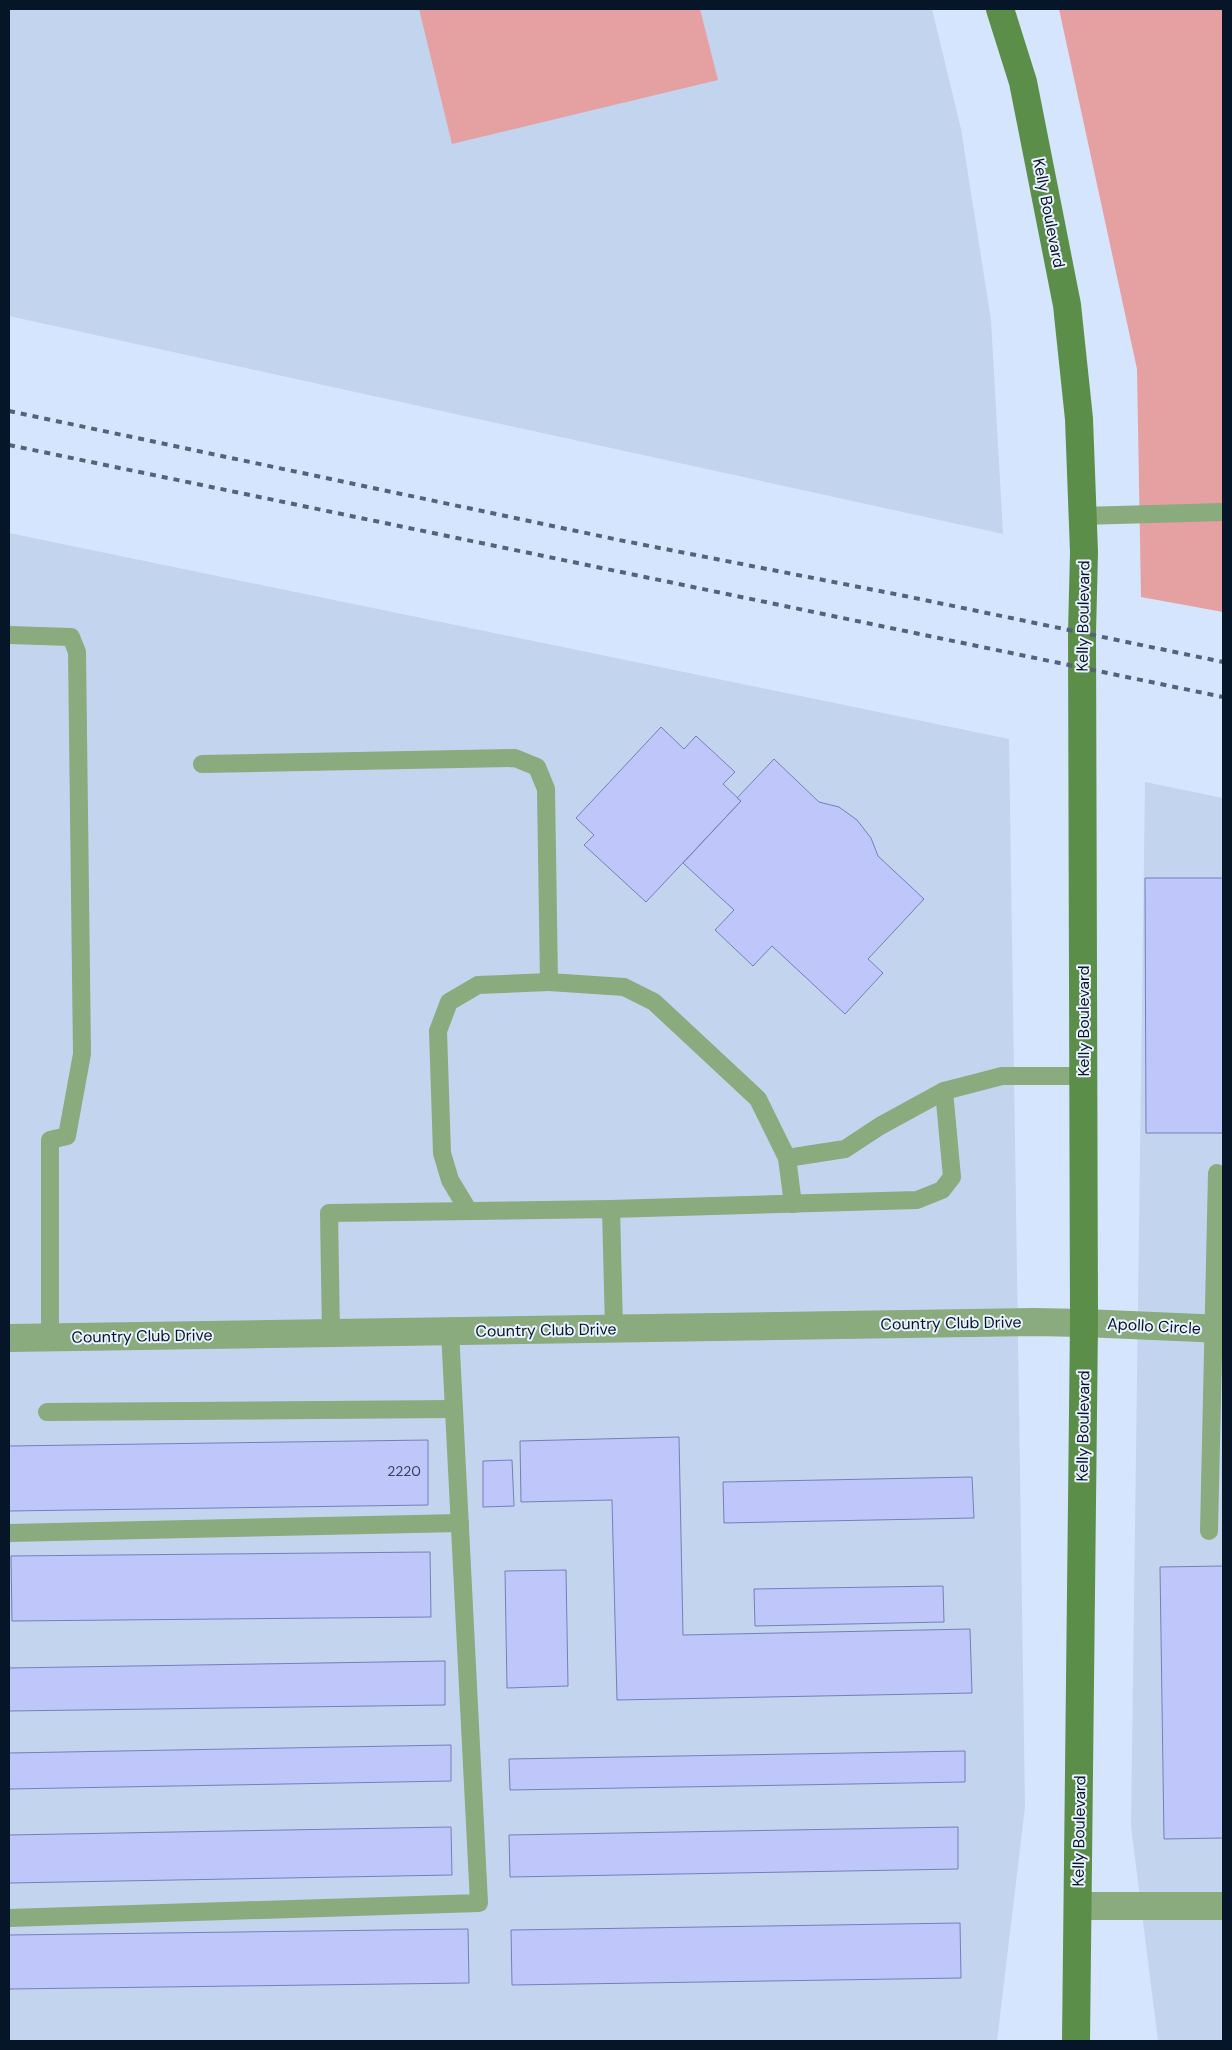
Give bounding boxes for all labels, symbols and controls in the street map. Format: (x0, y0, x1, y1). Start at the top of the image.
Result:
street label: Kelly Boulevard (1028, 156, 1070, 270)
street label: Kelly Boulevard (1072, 560, 1094, 672)
street label: Kelly Boulevard (1073, 965, 1094, 1077)
street label: Country Club Drive (880, 1311, 1022, 1335)
street label: Apollo Circle (1107, 1313, 1201, 1339)
street label: Country Club Drive (475, 1318, 617, 1342)
street label: Country Club Drive (71, 1324, 213, 1348)
street label: Kelly Boulevard (1072, 1370, 1094, 1482)
house number: 2220 (387, 1462, 421, 1480)
street label: Kelly Boulevard (1068, 1775, 1090, 1887)

